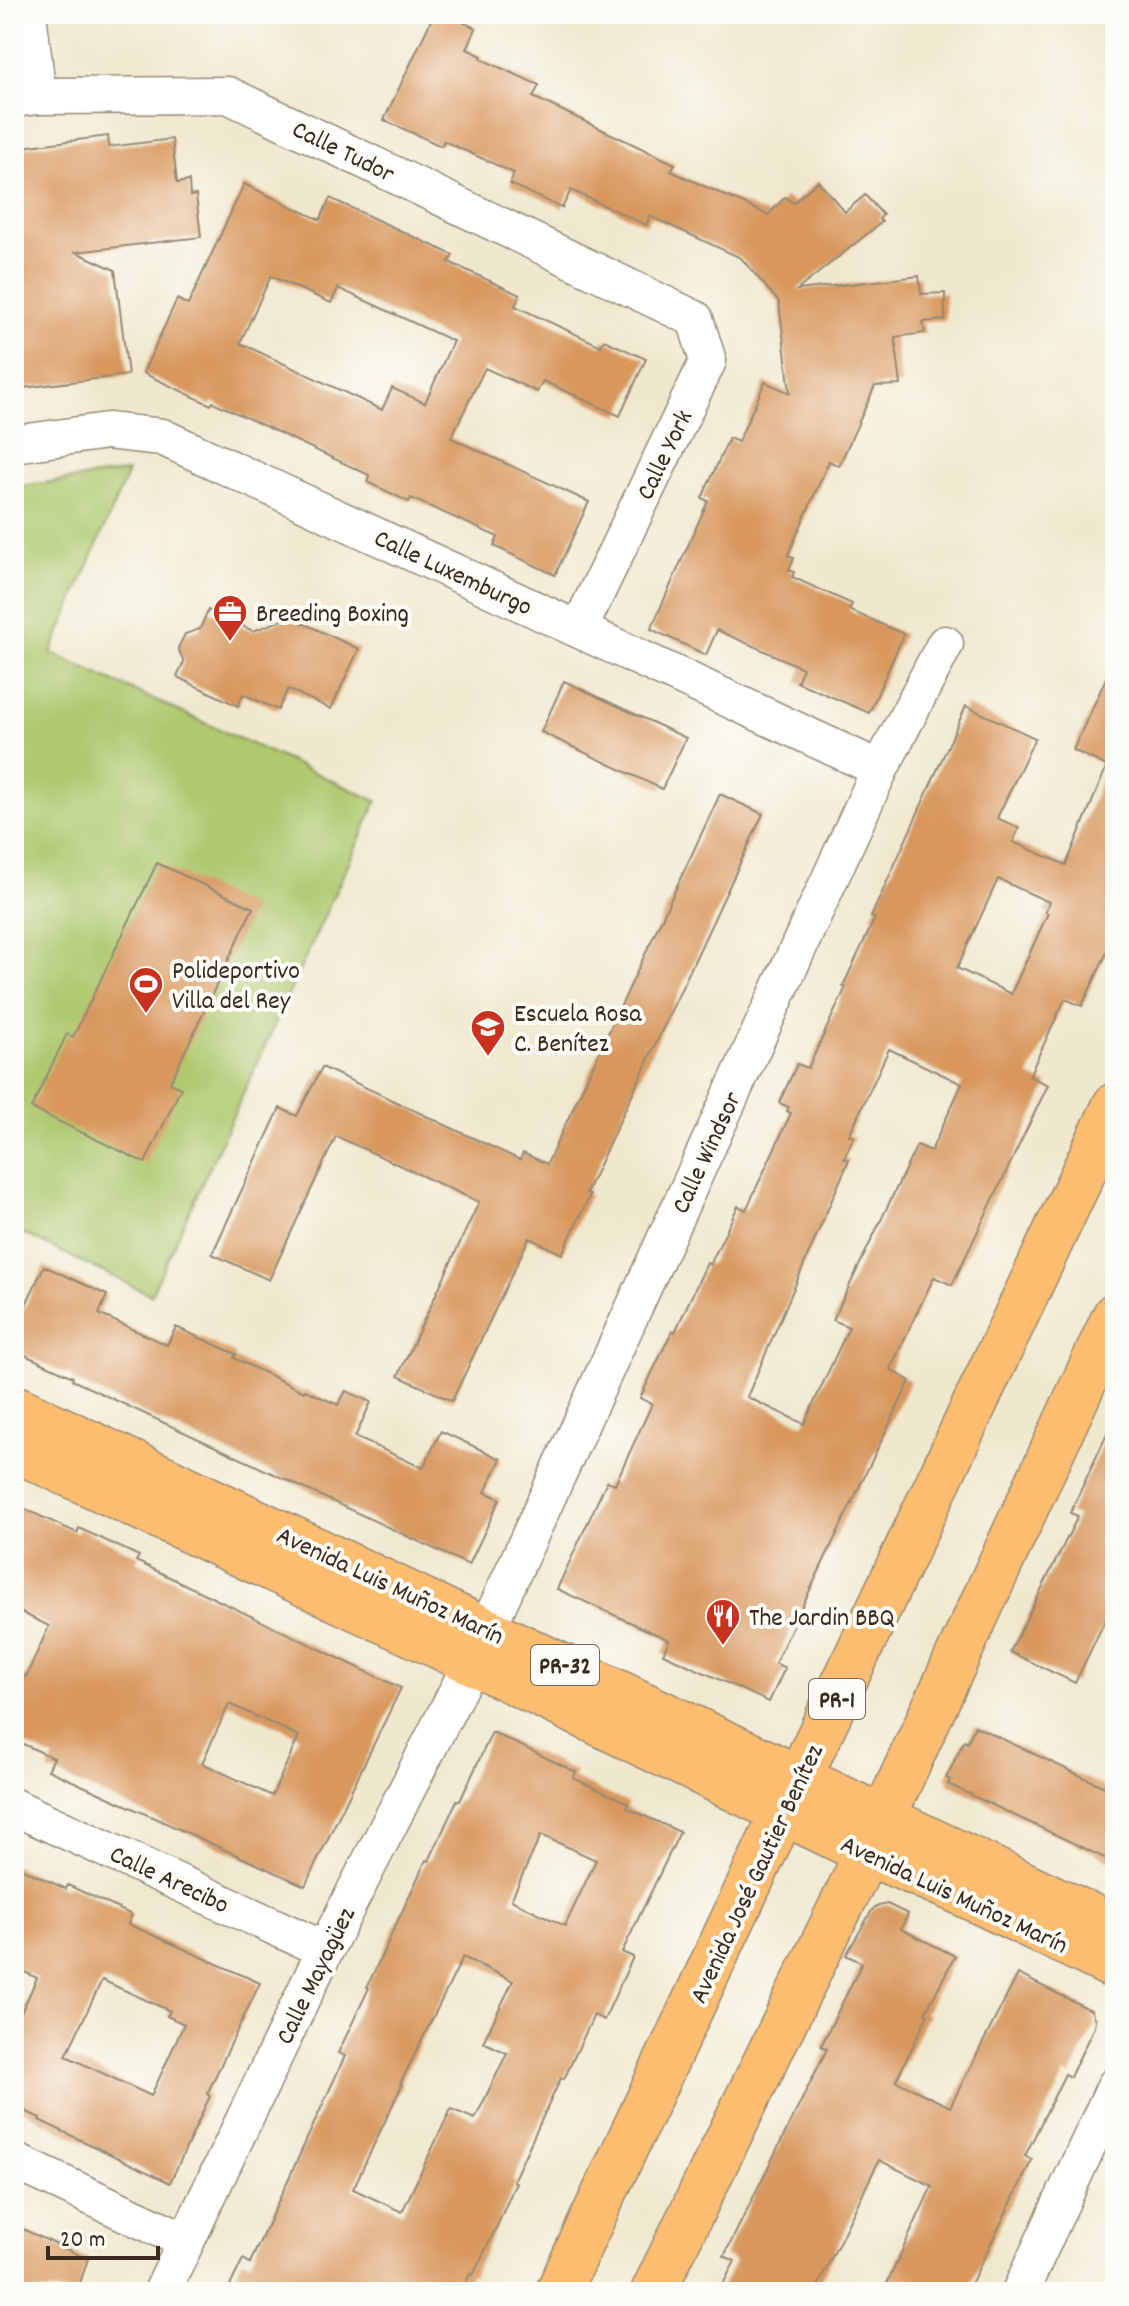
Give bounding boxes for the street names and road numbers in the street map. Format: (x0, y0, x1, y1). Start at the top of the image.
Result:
street label: Calle Tudor (285, 112, 400, 194)
street label: Calle York (628, 404, 704, 507)
street label: Calle Luxemburgo (367, 521, 538, 627)
street label: Calle Windsor (664, 1086, 753, 1221)
street label: Avenida Luis Muñoz Marín (270, 1518, 509, 1656)
road number: PR-32 (531, 1645, 599, 1685)
road number: PR-1 (809, 1679, 865, 1719)
street label: Avenida José Gautier Benítez (682, 1739, 835, 2010)
street label: Avenida Luis Muñoz Marín (834, 1827, 1073, 1965)
street label: Calle Arecibo (103, 1837, 234, 1925)
street label: Calle Mayagüez (268, 1901, 366, 2052)

